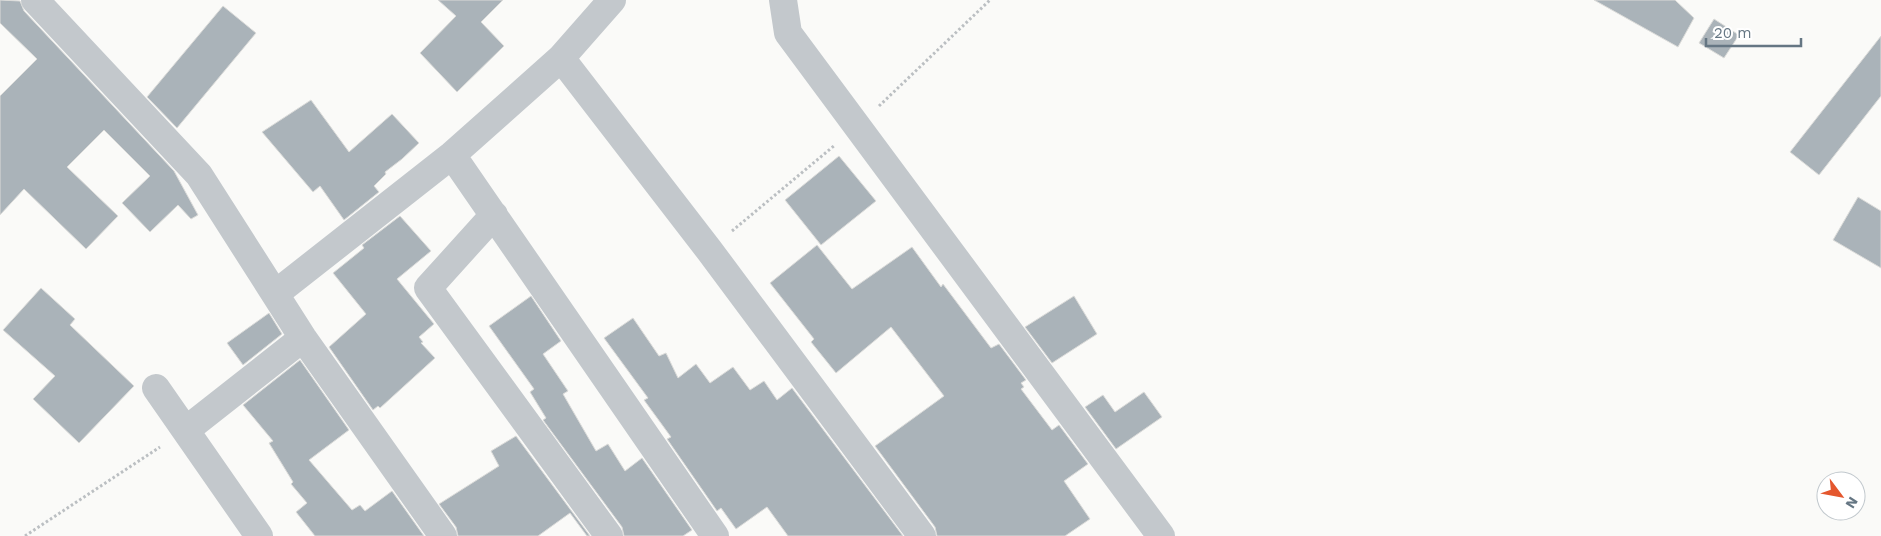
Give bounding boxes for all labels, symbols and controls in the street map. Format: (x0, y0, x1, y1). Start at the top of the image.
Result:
scale bar (1706, 15, 1801, 47)
text: 20 m (1714, 24, 1752, 42)
north arrow (1816, 471, 1866, 521)
text: N (1842, 494, 1862, 512)

